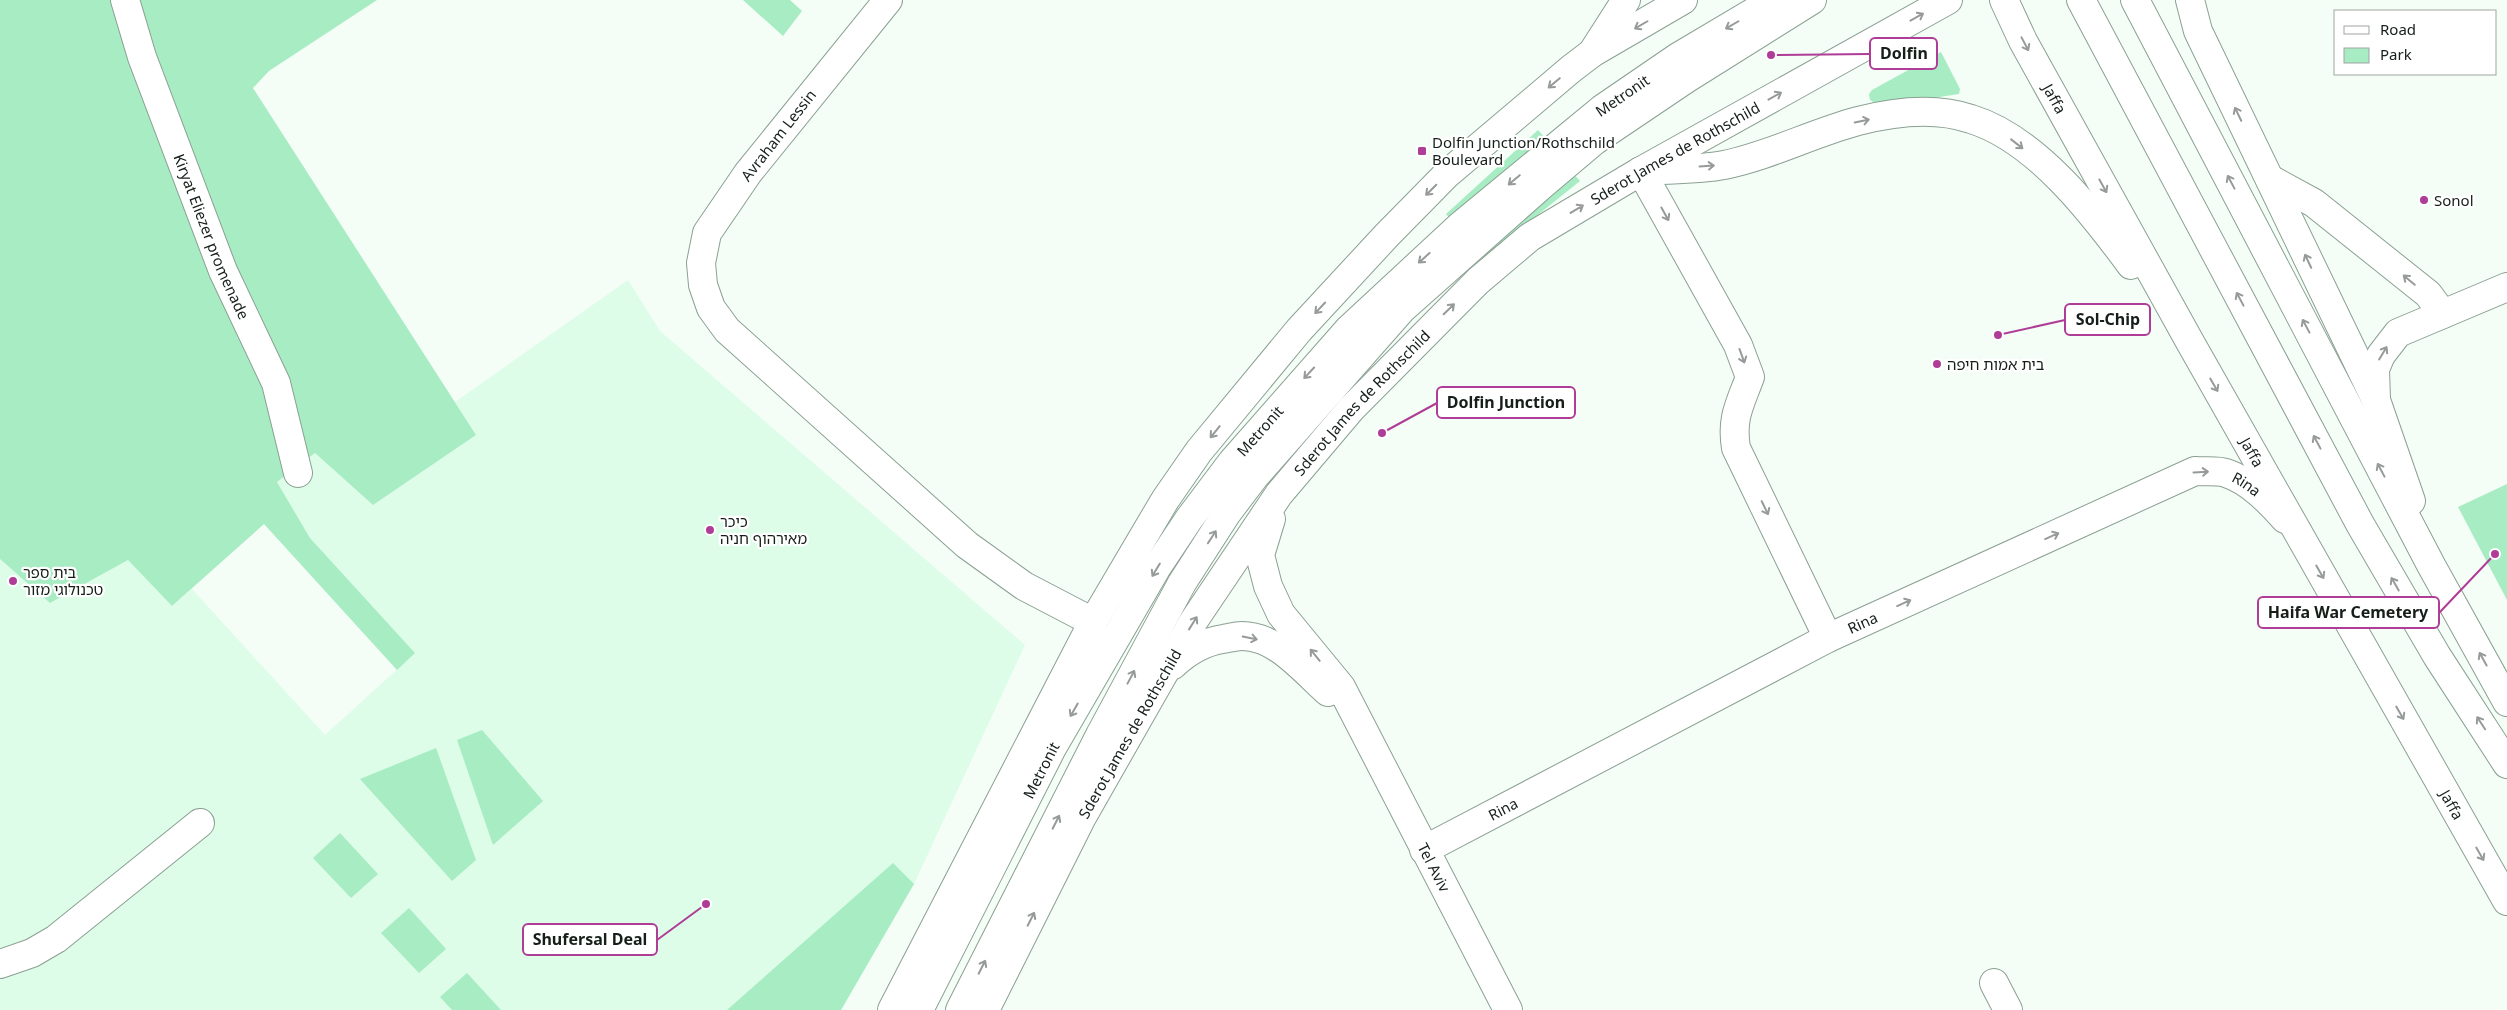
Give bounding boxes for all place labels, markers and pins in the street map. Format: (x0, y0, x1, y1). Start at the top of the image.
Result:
callout: Dolfin (1870, 38, 1937, 69)
place label: Dolfin Junction/Rothschild Boulevard (1432, 132, 1615, 169)
marker: Dolfin Junction/Rothschild Boulevard (1416, 145, 1428, 157)
place label: Sonol (2434, 190, 2474, 210)
marker: Sonol (2418, 194, 2430, 206)
callout: Sol-Chip (2065, 304, 2150, 335)
place label: בית אמות חיפה (1947, 354, 2045, 374)
marker: בית אמות חיפה (1931, 358, 1943, 370)
callout: Dolfin Junction (1437, 387, 1575, 418)
place label: כיכר מאירהוף חניה (720, 511, 807, 548)
marker: כיכר מאירהוף חניה (704, 524, 716, 536)
place label: בית ספר טכנולוגי מזור (23, 562, 103, 599)
marker: בית ספר טכנולוגי מזור (7, 575, 19, 587)
callout: Haifa War Cemetery (2258, 597, 2439, 628)
callout: Shufersal Deal (523, 924, 657, 955)

